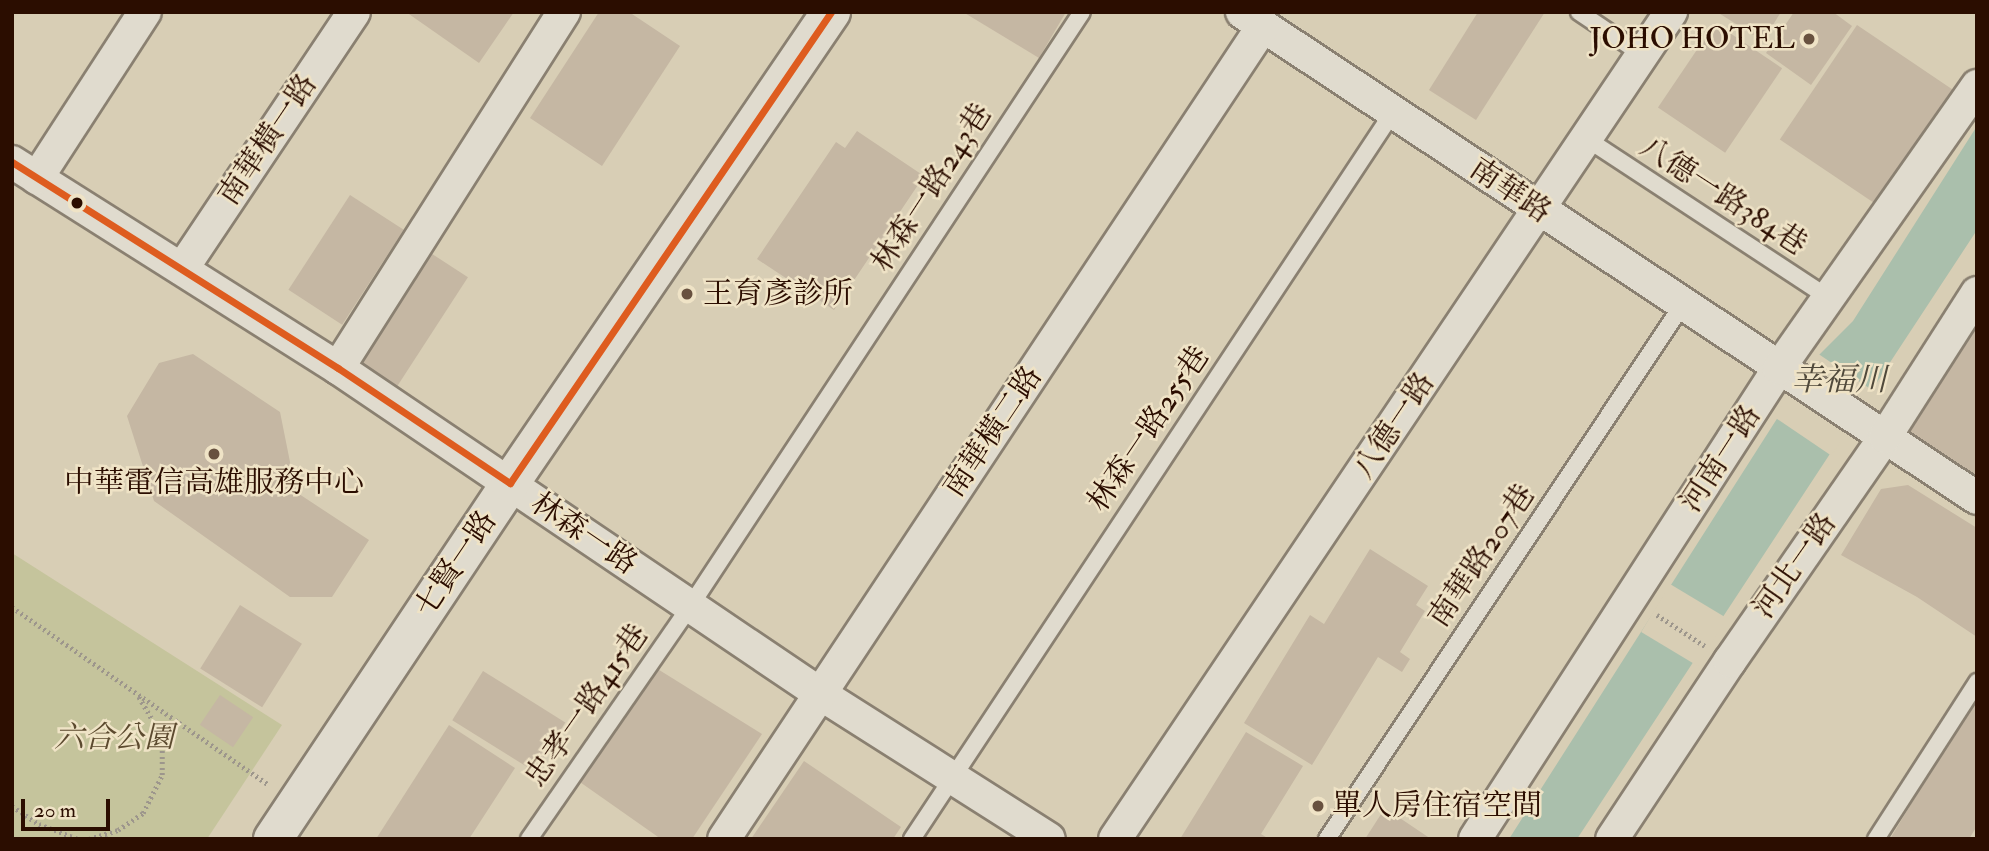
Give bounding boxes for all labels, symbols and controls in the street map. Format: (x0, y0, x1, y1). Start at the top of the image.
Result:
place label: JOHO HOTEL (1589, 21, 1795, 57)
marker: JOHO HOTEL (1801, 31, 1817, 47)
street label: 南華橫一路 (211, 68, 325, 212)
street label: 林森一路243巷 (864, 97, 1000, 279)
street label: 八德一路384巷 (1633, 129, 1813, 263)
street label: 南華路 (1463, 151, 1557, 231)
unlabelled marker (70, 196, 84, 210)
place label: 王育彥診所 (703, 276, 853, 312)
marker: 王育彥診所 (677, 284, 697, 304)
street label: 林森一路255巷 (1081, 340, 1217, 518)
street label: 南華橫二路 (936, 360, 1050, 504)
water label: 幸福川 (1791, 361, 1887, 399)
street label: 八德一路 (1346, 366, 1442, 486)
street label: 河南一路 (1673, 399, 1769, 519)
marker: 中華電信高雄服務中心 (206, 446, 222, 462)
place label: 中華電信高雄服務中心 (64, 465, 364, 501)
street label: 南華路207巷 (1421, 478, 1543, 634)
street label: 林森一路 (524, 486, 644, 582)
street label: 七賢一路 (408, 504, 504, 624)
street label: 河北一路 (1746, 507, 1844, 625)
street label: 忠孝一路415巷 (518, 618, 656, 794)
park label: 六合公園 (54, 720, 174, 756)
scale bar (24, 784, 114, 828)
place label: 單人房住宿空間 (1332, 788, 1542, 824)
text: 20 m (34, 797, 76, 824)
marker: 單人房住宿空間 (1310, 798, 1326, 814)

